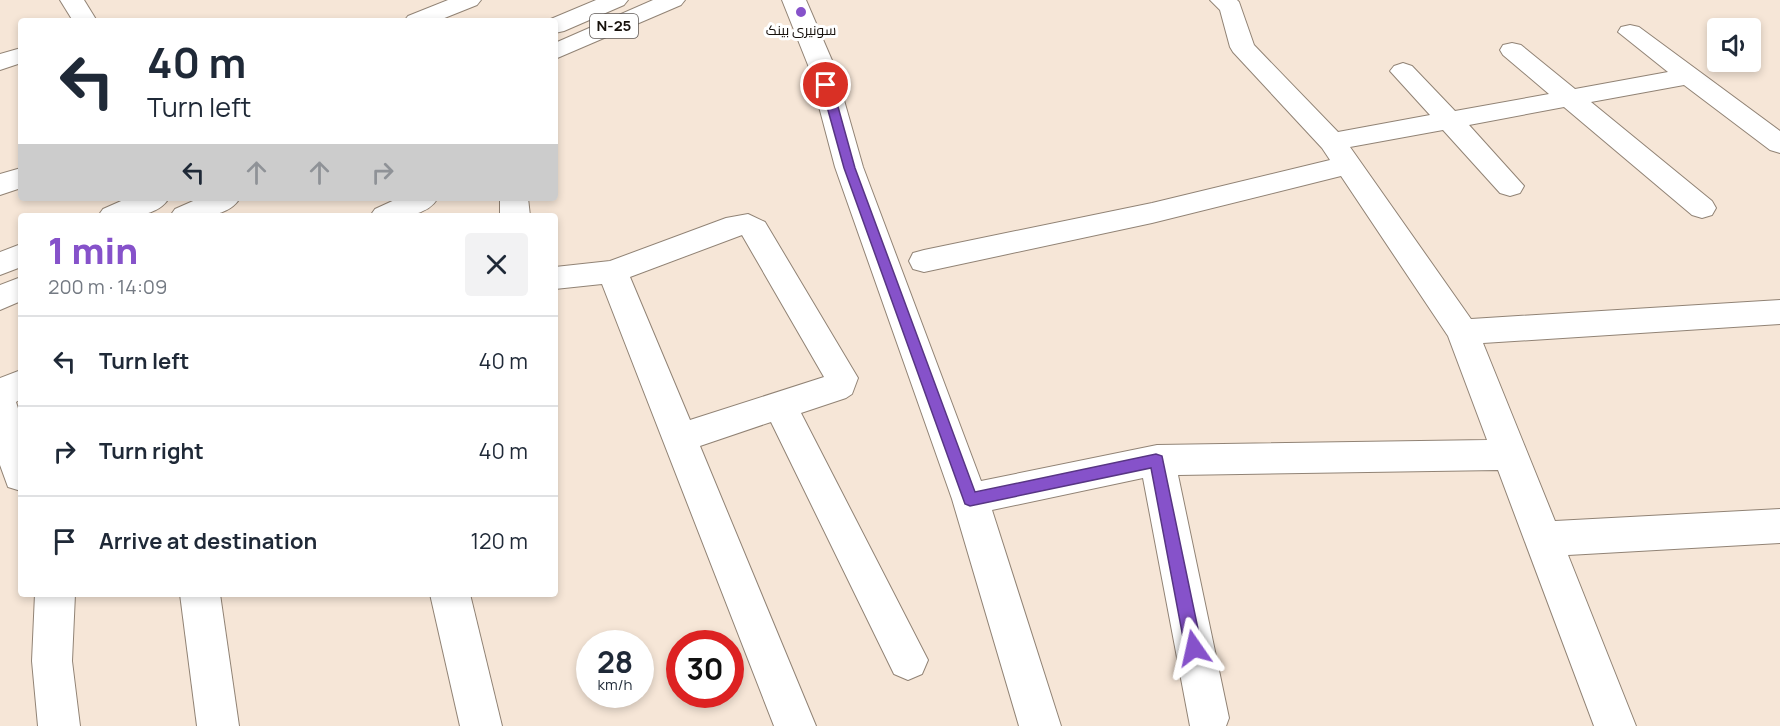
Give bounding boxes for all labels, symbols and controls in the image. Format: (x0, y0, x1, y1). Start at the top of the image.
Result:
marker: سونیری بینک (794, 5, 808, 19)
road number: N-25 (590, 14, 638, 38)
map controls (1707, 18, 1761, 72)
button: sound (1707, 18, 1761, 72)
place label: سونیری بینک (766, 20, 836, 39)
text: 40 m (147, 33, 246, 91)
icon: left (48, 42, 126, 120)
pin (800, 59, 851, 110)
icon: arrive (809, 68, 842, 101)
text: Turn left (147, 88, 251, 125)
icon: left (177, 156, 210, 189)
icon: ahead (240, 156, 273, 189)
icon: ahead (303, 156, 336, 189)
icon: right (366, 156, 399, 189)
text: 1 min (48, 226, 138, 275)
button: close (465, 233, 528, 296)
text: 200 m · 14:09 (48, 273, 167, 300)
icon: left (48, 345, 81, 378)
text: Turn left (99, 346, 189, 376)
text: 40 m (479, 346, 528, 376)
icon: right (48, 435, 81, 468)
text: Turn right (99, 436, 204, 466)
text: 40 m (479, 436, 528, 466)
icon: arrive (48, 525, 81, 558)
text: Arrive at destination (99, 526, 317, 556)
text: 120 m (470, 526, 528, 556)
position arrow (1162, 616, 1226, 680)
speed limit sign: 30 (666, 630, 744, 708)
text: 28 (597, 641, 633, 682)
text: km/h (598, 674, 632, 695)

